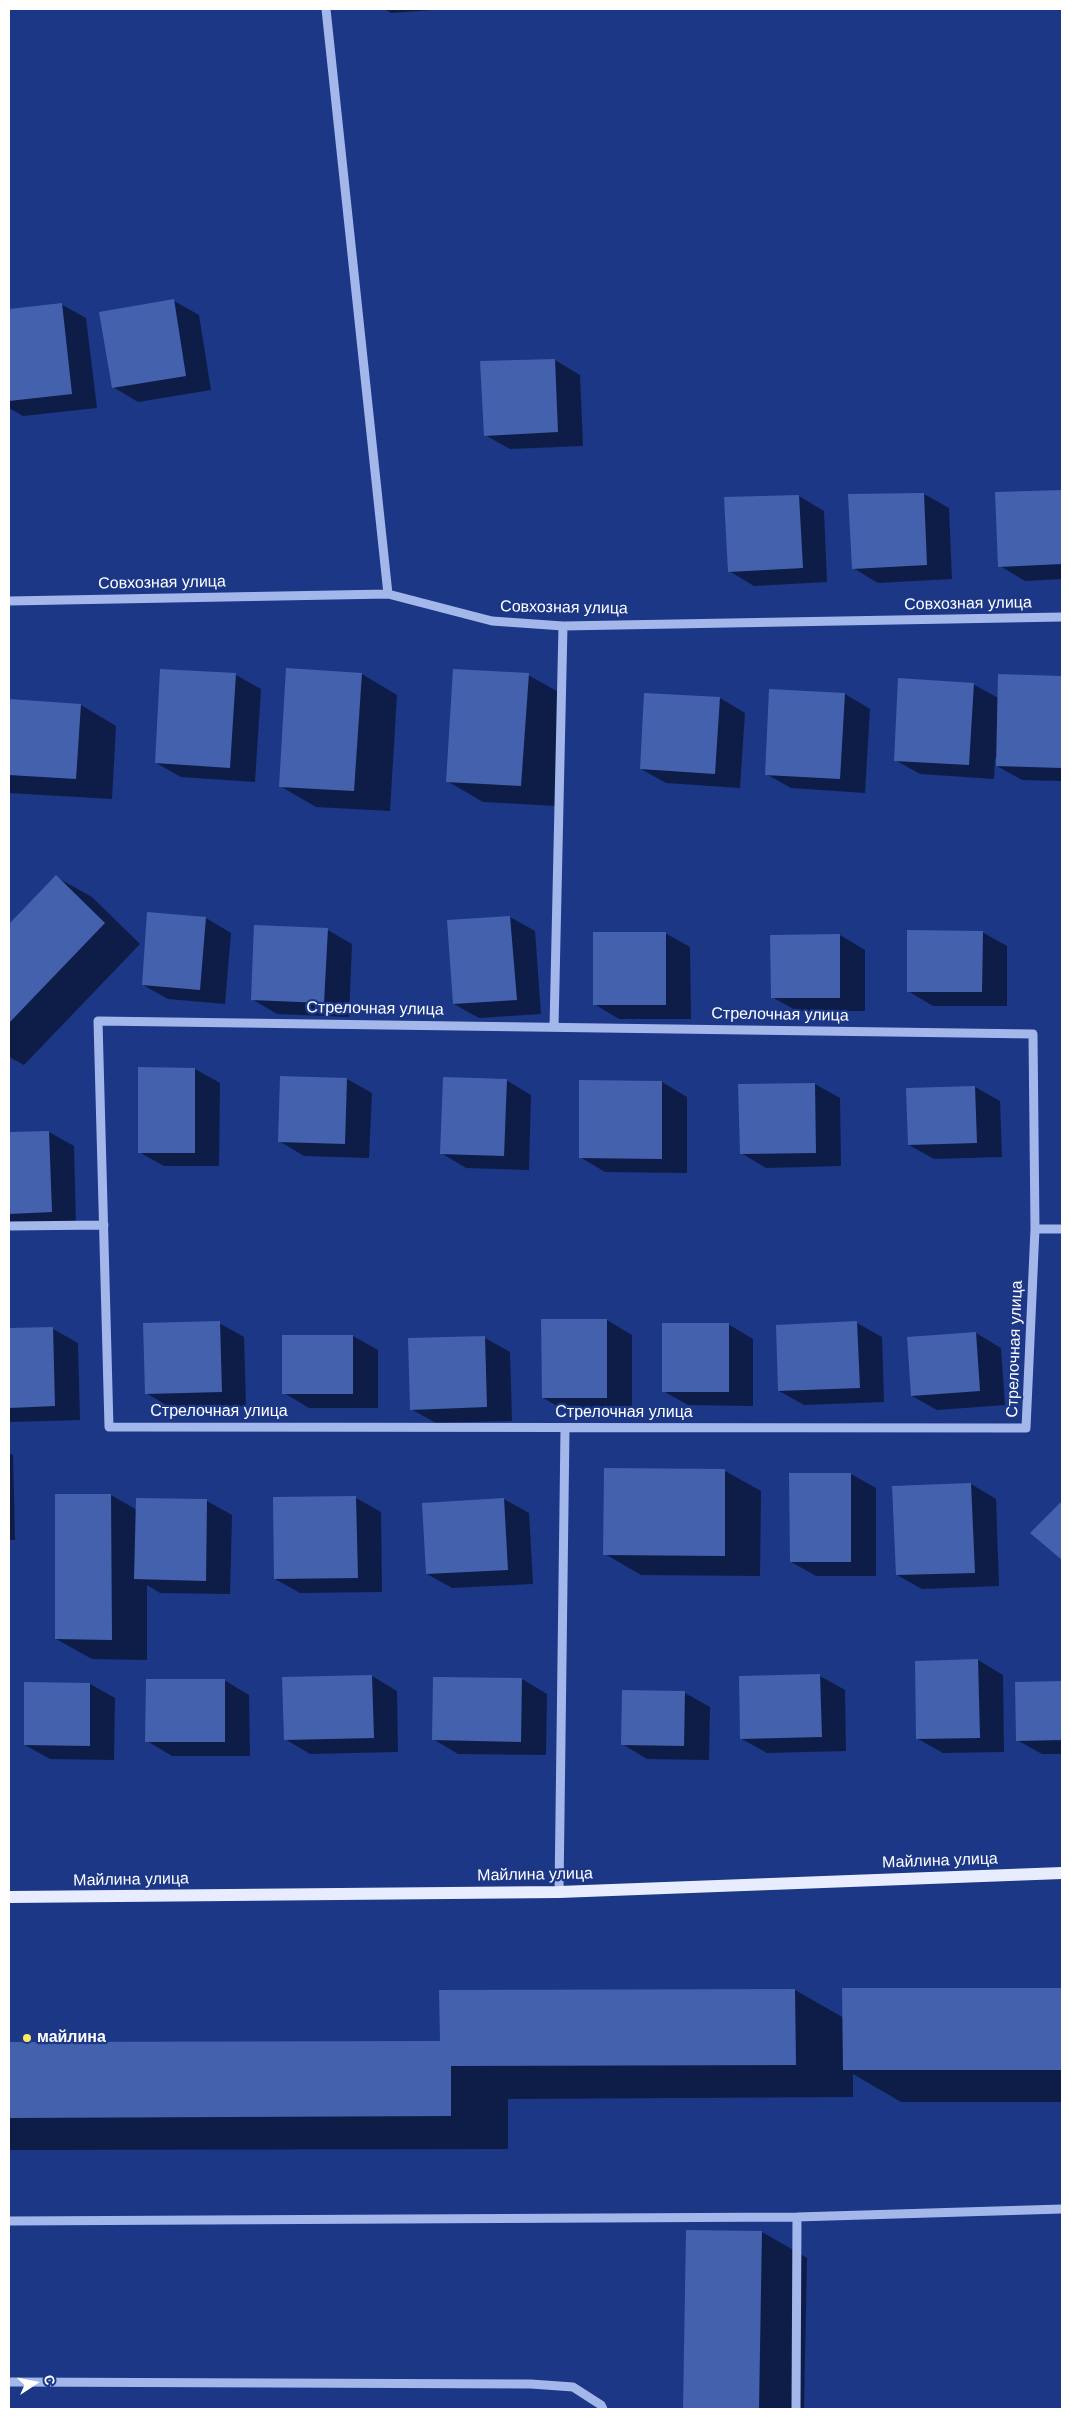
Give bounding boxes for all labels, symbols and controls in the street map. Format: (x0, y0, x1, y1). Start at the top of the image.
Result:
street label: Совхозная улица (98, 572, 226, 594)
street label: Совхозная улица (904, 593, 1032, 615)
street label: Совхозная улица (500, 597, 628, 619)
street label: Стрелочная улица (306, 998, 444, 1020)
street label: Стрелочная улица (711, 1004, 849, 1026)
street label: Стрелочная улица (1003, 1280, 1027, 1418)
street label: Стрелочная улица (150, 1402, 288, 1422)
street label: Стрелочная улица (555, 1403, 693, 1423)
street label: Майлина улица (882, 1849, 998, 1873)
street label: Майлина улица (477, 1864, 593, 1886)
street label: Майлина улица (73, 1869, 189, 1891)
place label: майлина (37, 2028, 106, 2048)
marker: майлина (21, 2032, 33, 2044)
north arrow (10, 2358, 60, 2408)
text: С (41, 2374, 59, 2387)

